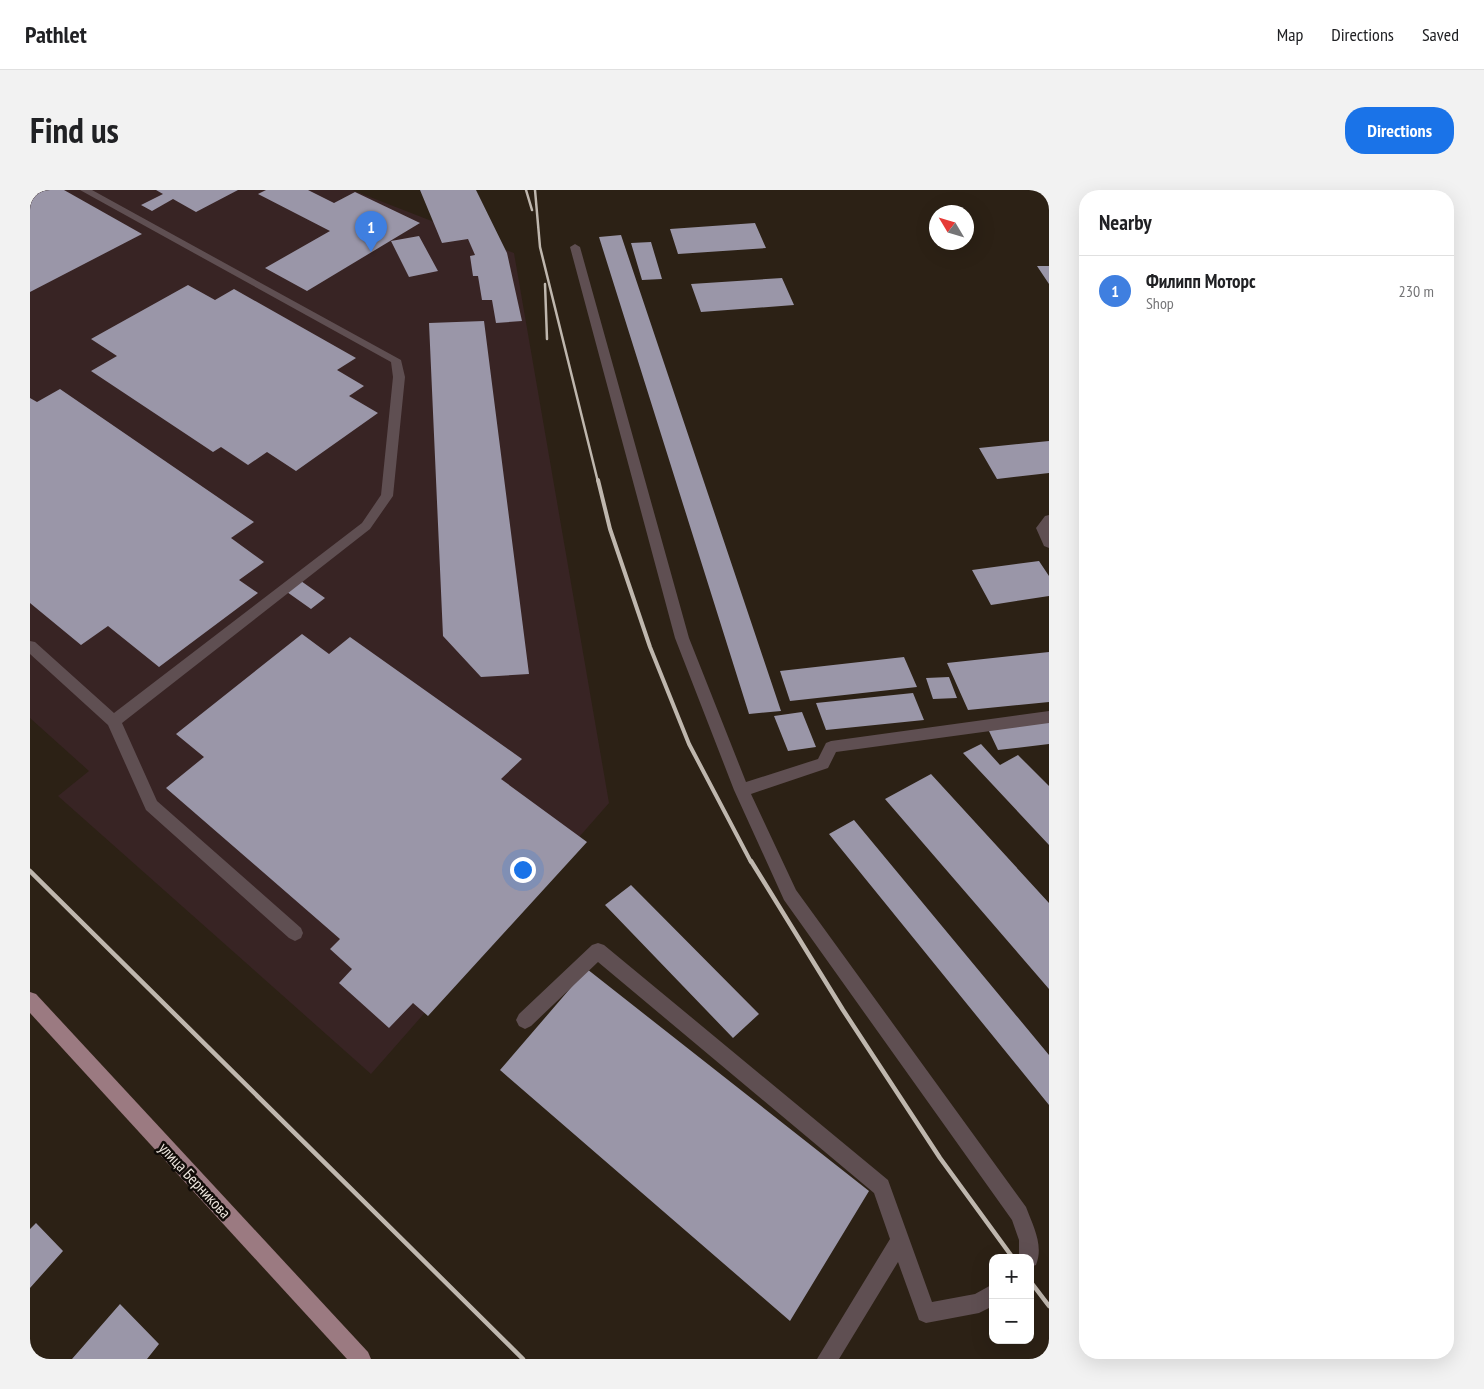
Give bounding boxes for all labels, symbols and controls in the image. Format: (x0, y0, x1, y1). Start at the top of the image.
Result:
text: Pathlet (25, 19, 87, 50)
text: Map (1277, 23, 1303, 46)
text: Directions (1331, 23, 1394, 46)
text: Saved (1422, 23, 1459, 46)
text: Find us (30, 107, 119, 153)
button: Directions (1345, 107, 1454, 154)
north arrow (929, 205, 974, 250)
text: Nearby (1099, 209, 1152, 236)
pin: 1 (355, 211, 387, 252)
text: Филипп Моторс (1146, 269, 1256, 293)
text: 1 (1111, 281, 1119, 301)
text: 230 m (1399, 281, 1434, 301)
text: Shop (1146, 293, 1174, 313)
your location (510, 857, 536, 883)
street label: улица Берникова (155, 1138, 235, 1222)
map controls (989, 1254, 1034, 1344)
button: + (989, 1254, 1034, 1299)
button: − (989, 1299, 1034, 1344)

